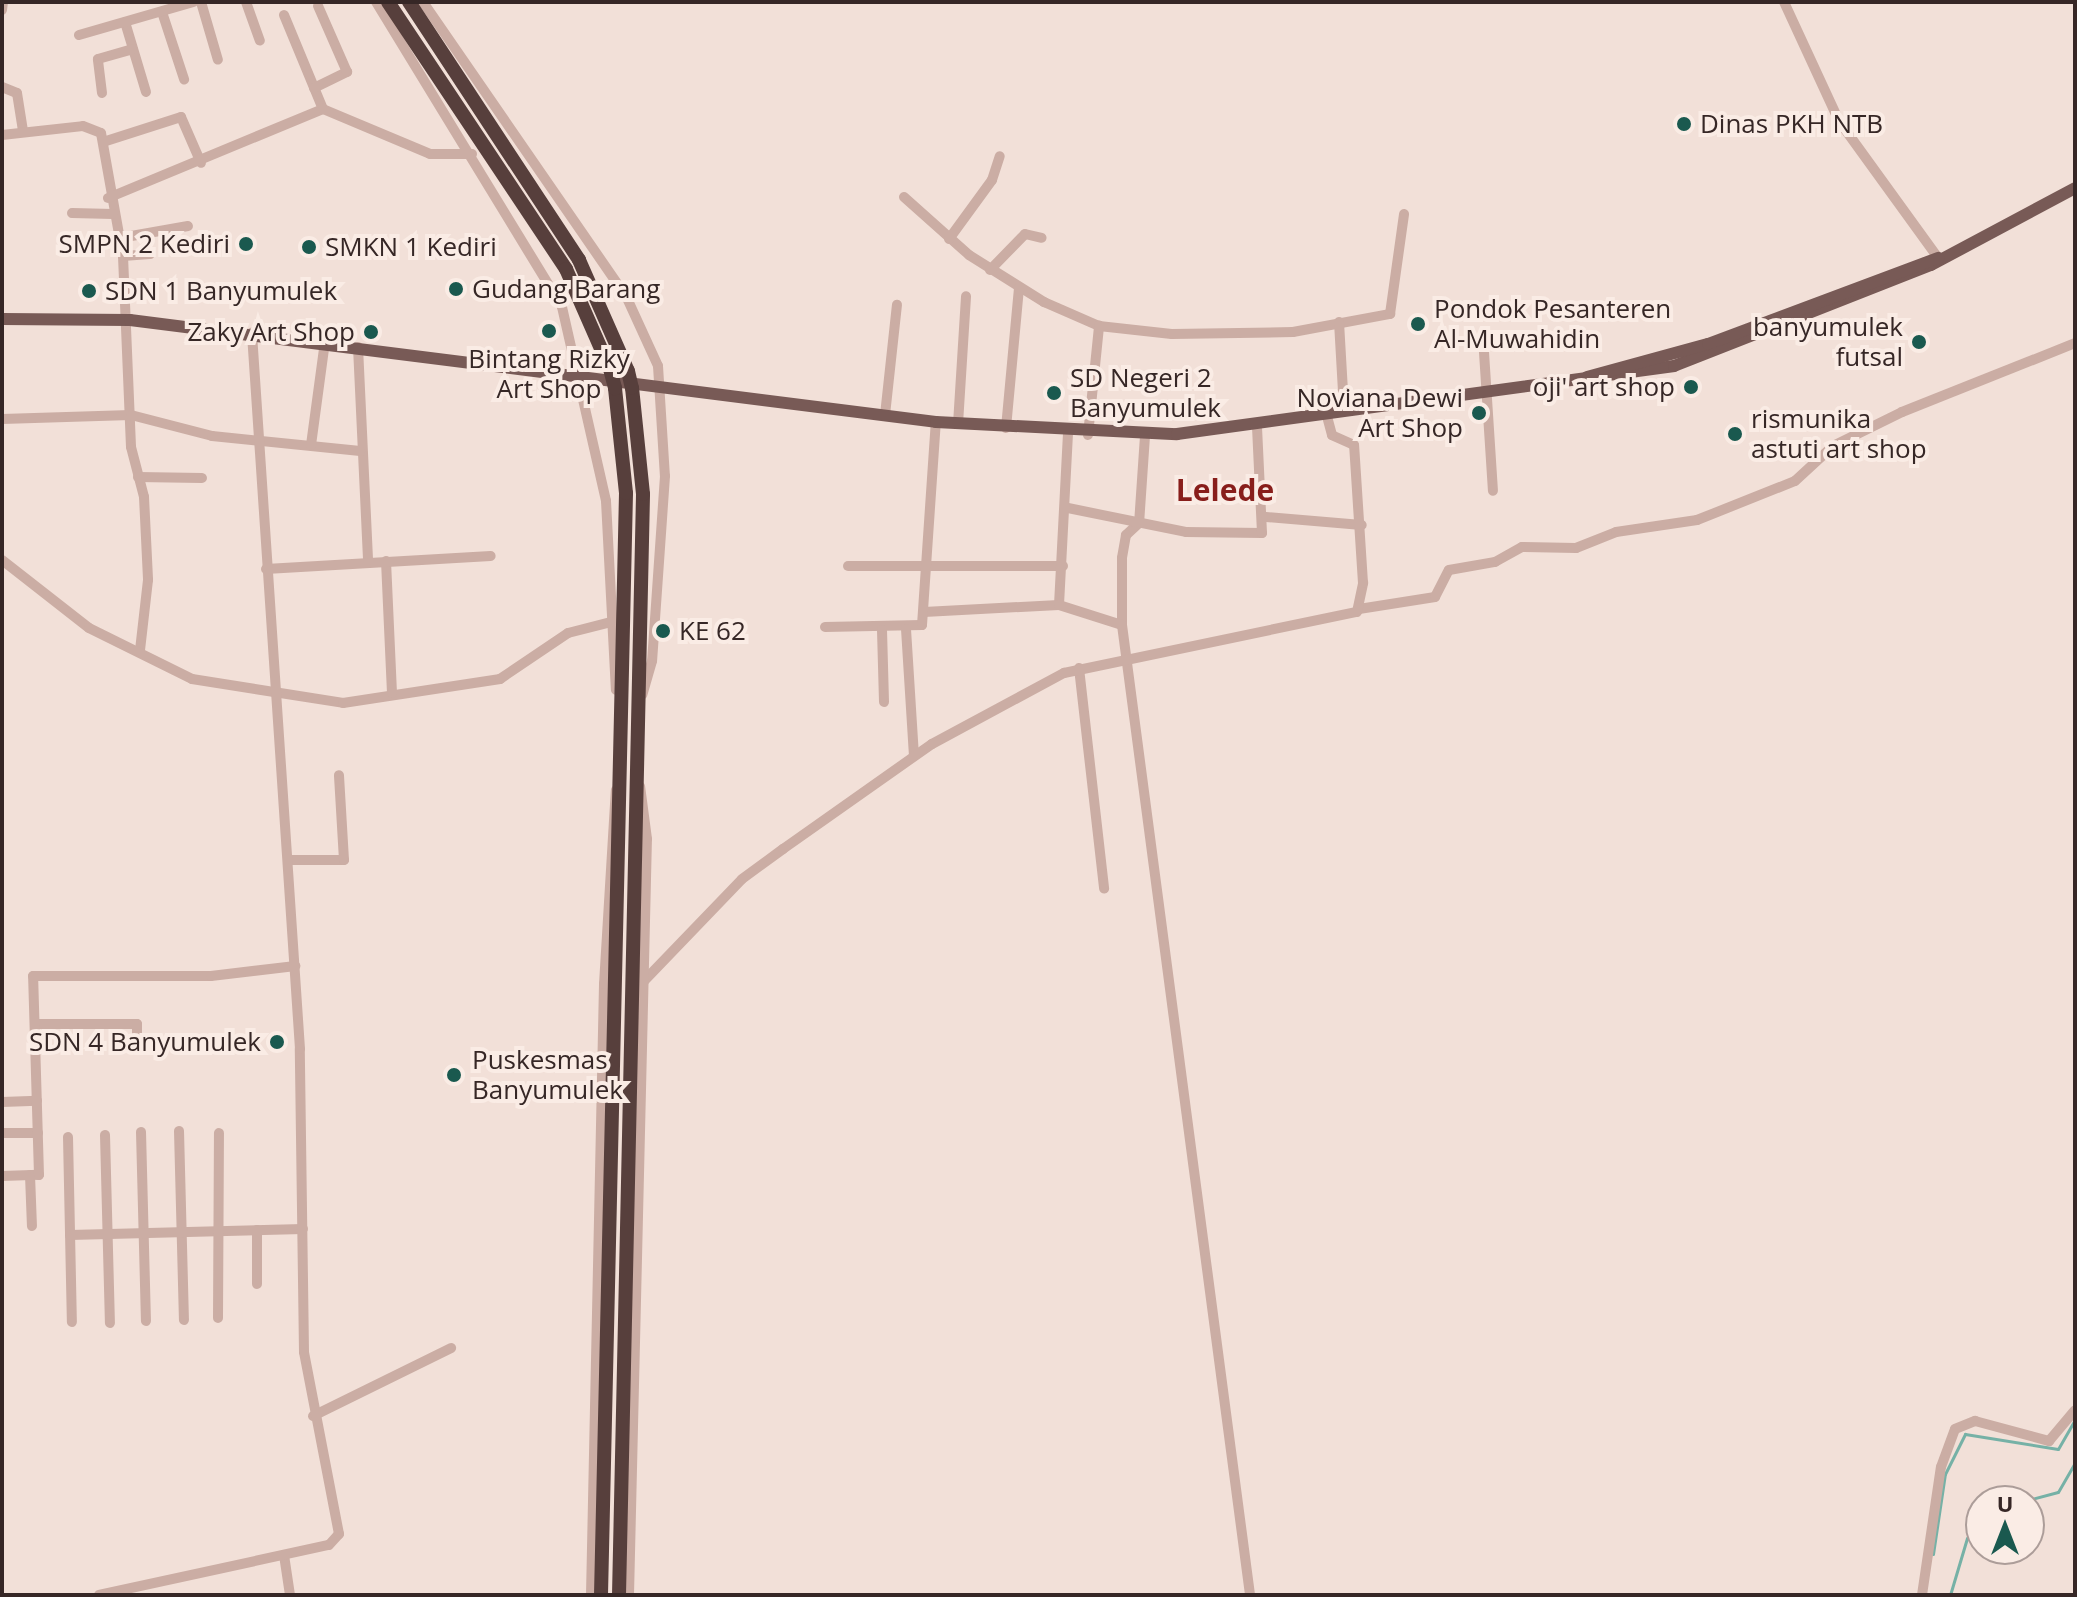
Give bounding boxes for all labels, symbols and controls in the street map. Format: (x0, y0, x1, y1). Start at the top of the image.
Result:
place label: Dinas PKH NTB (1700, 108, 1883, 140)
marker: Dinas PKH NTB (1675, 115, 1693, 133)
place label: SMPN 2 Kediri (59, 228, 230, 260)
place label: SMKN 1 Kediri (325, 231, 497, 263)
marker: SMPN 2 Kediri (237, 235, 255, 253)
marker: SMKN 1 Kediri (300, 238, 318, 256)
place label: Gudang Barang (472, 273, 660, 305)
place label: SDN 1 Banyumulek (105, 275, 337, 307)
marker: Gudang Barang (447, 280, 465, 298)
marker: SDN 1 Banyumulek (80, 282, 98, 300)
place label: Pondok Pesanteren Al-Muwahidin (1434, 293, 1671, 354)
place label: banyumulek futsal (1753, 311, 1903, 372)
marker: Pondok Pesanteren Al-Muwahidin (1409, 315, 1427, 333)
place label: Zaky Art Shop (187, 316, 355, 348)
marker: Bintang Rizky Art Shop (540, 322, 558, 340)
marker: Zaky Art Shop (362, 323, 380, 341)
marker: banyumulek futsal (1910, 333, 1928, 351)
place label: Bintang Rizky Art Shop (468, 343, 630, 404)
place label: SD Negeri 2 Banyumulek (1070, 362, 1221, 424)
place label: oji' art shop (1533, 371, 1675, 403)
marker: oji' art shop (1682, 378, 1700, 396)
place label: Noviana Dewi Art Shop (1296, 382, 1463, 444)
marker: SD Negeri 2 Banyumulek (1045, 384, 1063, 402)
place label: rismunika astuti art shop (1751, 403, 1927, 464)
marker: Noviana Dewi Art Shop (1470, 404, 1488, 422)
marker: rismunika astuti art shop (1726, 425, 1744, 443)
district label: Lelede (1176, 472, 1274, 508)
place label: KE 62 (679, 615, 746, 647)
marker: KE 62 (654, 622, 672, 640)
place label: SDN 4 Banyumulek (29, 1026, 261, 1058)
marker: SDN 4 Banyumulek (268, 1033, 286, 1051)
place label: Puskesmas Banyumulek (472, 1044, 623, 1106)
marker: Puskesmas Banyumulek (443, 1064, 465, 1086)
north arrow (1965, 1485, 2045, 1565)
text: U (1997, 1488, 2013, 1518)

